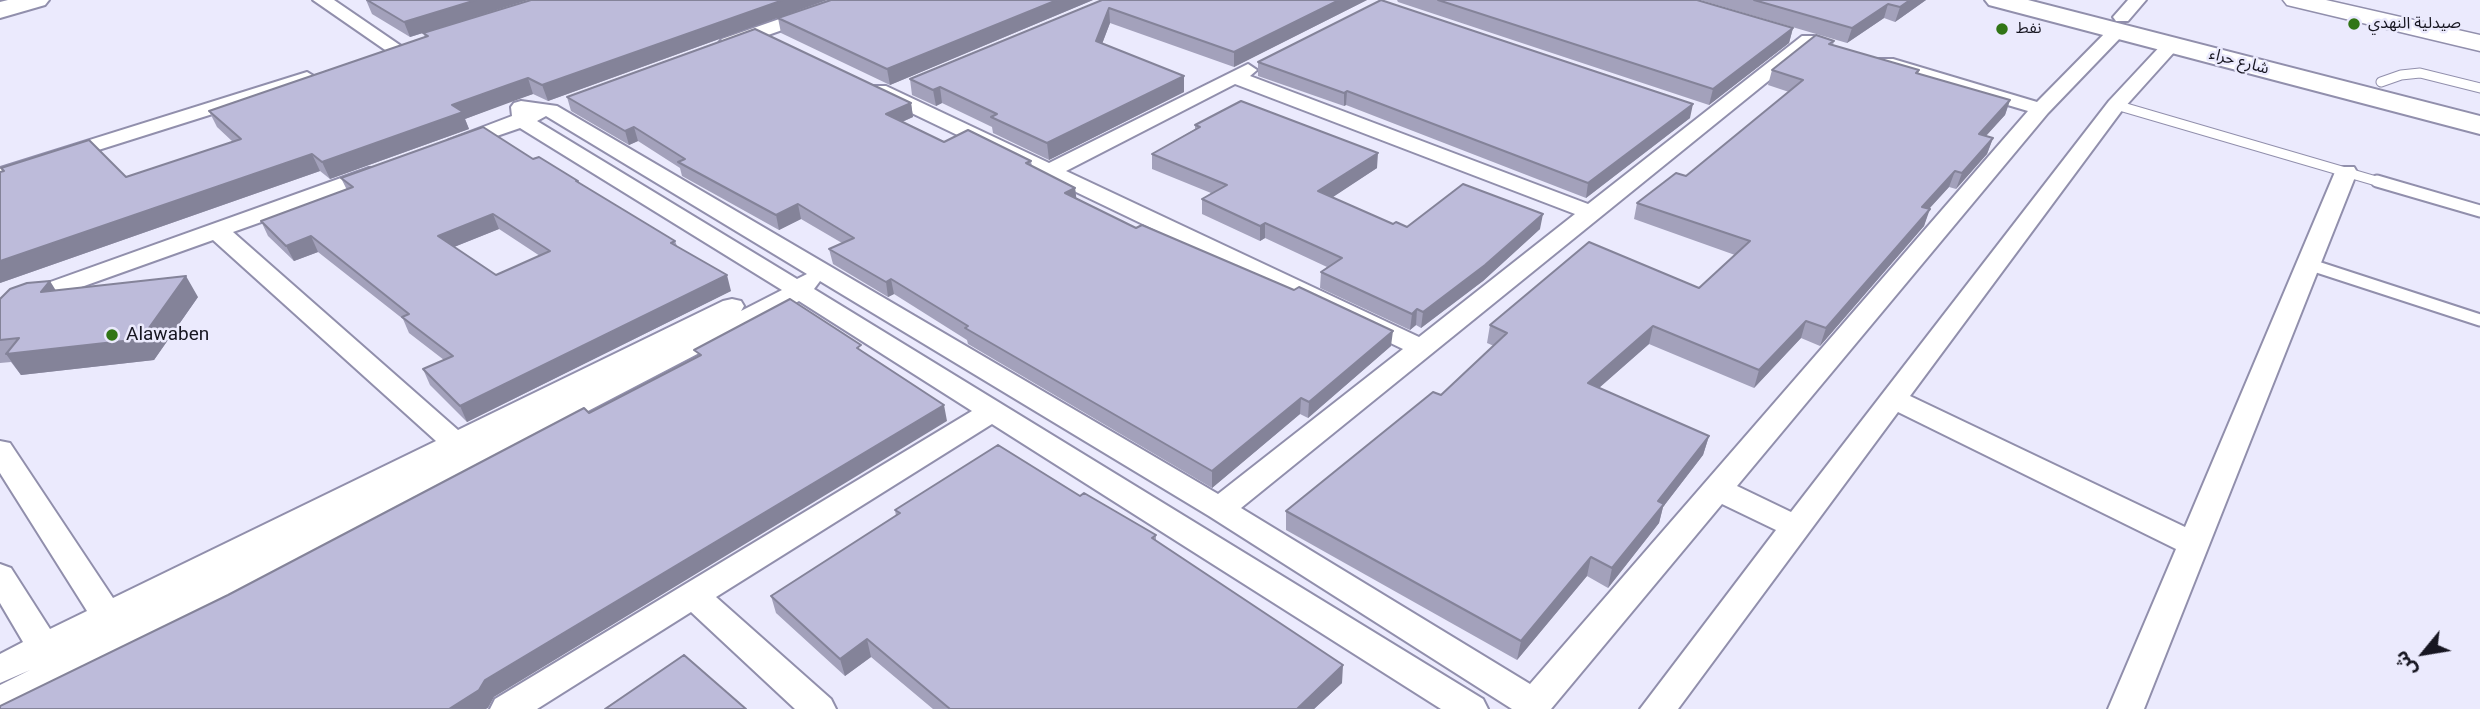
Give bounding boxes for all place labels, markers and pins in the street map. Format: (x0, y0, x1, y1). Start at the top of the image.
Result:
place label: صيدلية النهدي (2368, 14, 2461, 34)
marker: صيدلية النهدي (2346, 16, 2362, 32)
place label: نفط (2016, 19, 2042, 39)
marker: نفط (1994, 21, 2010, 37)
place label: Alawaben (126, 324, 209, 346)
marker: Alawaben (104, 327, 120, 343)

